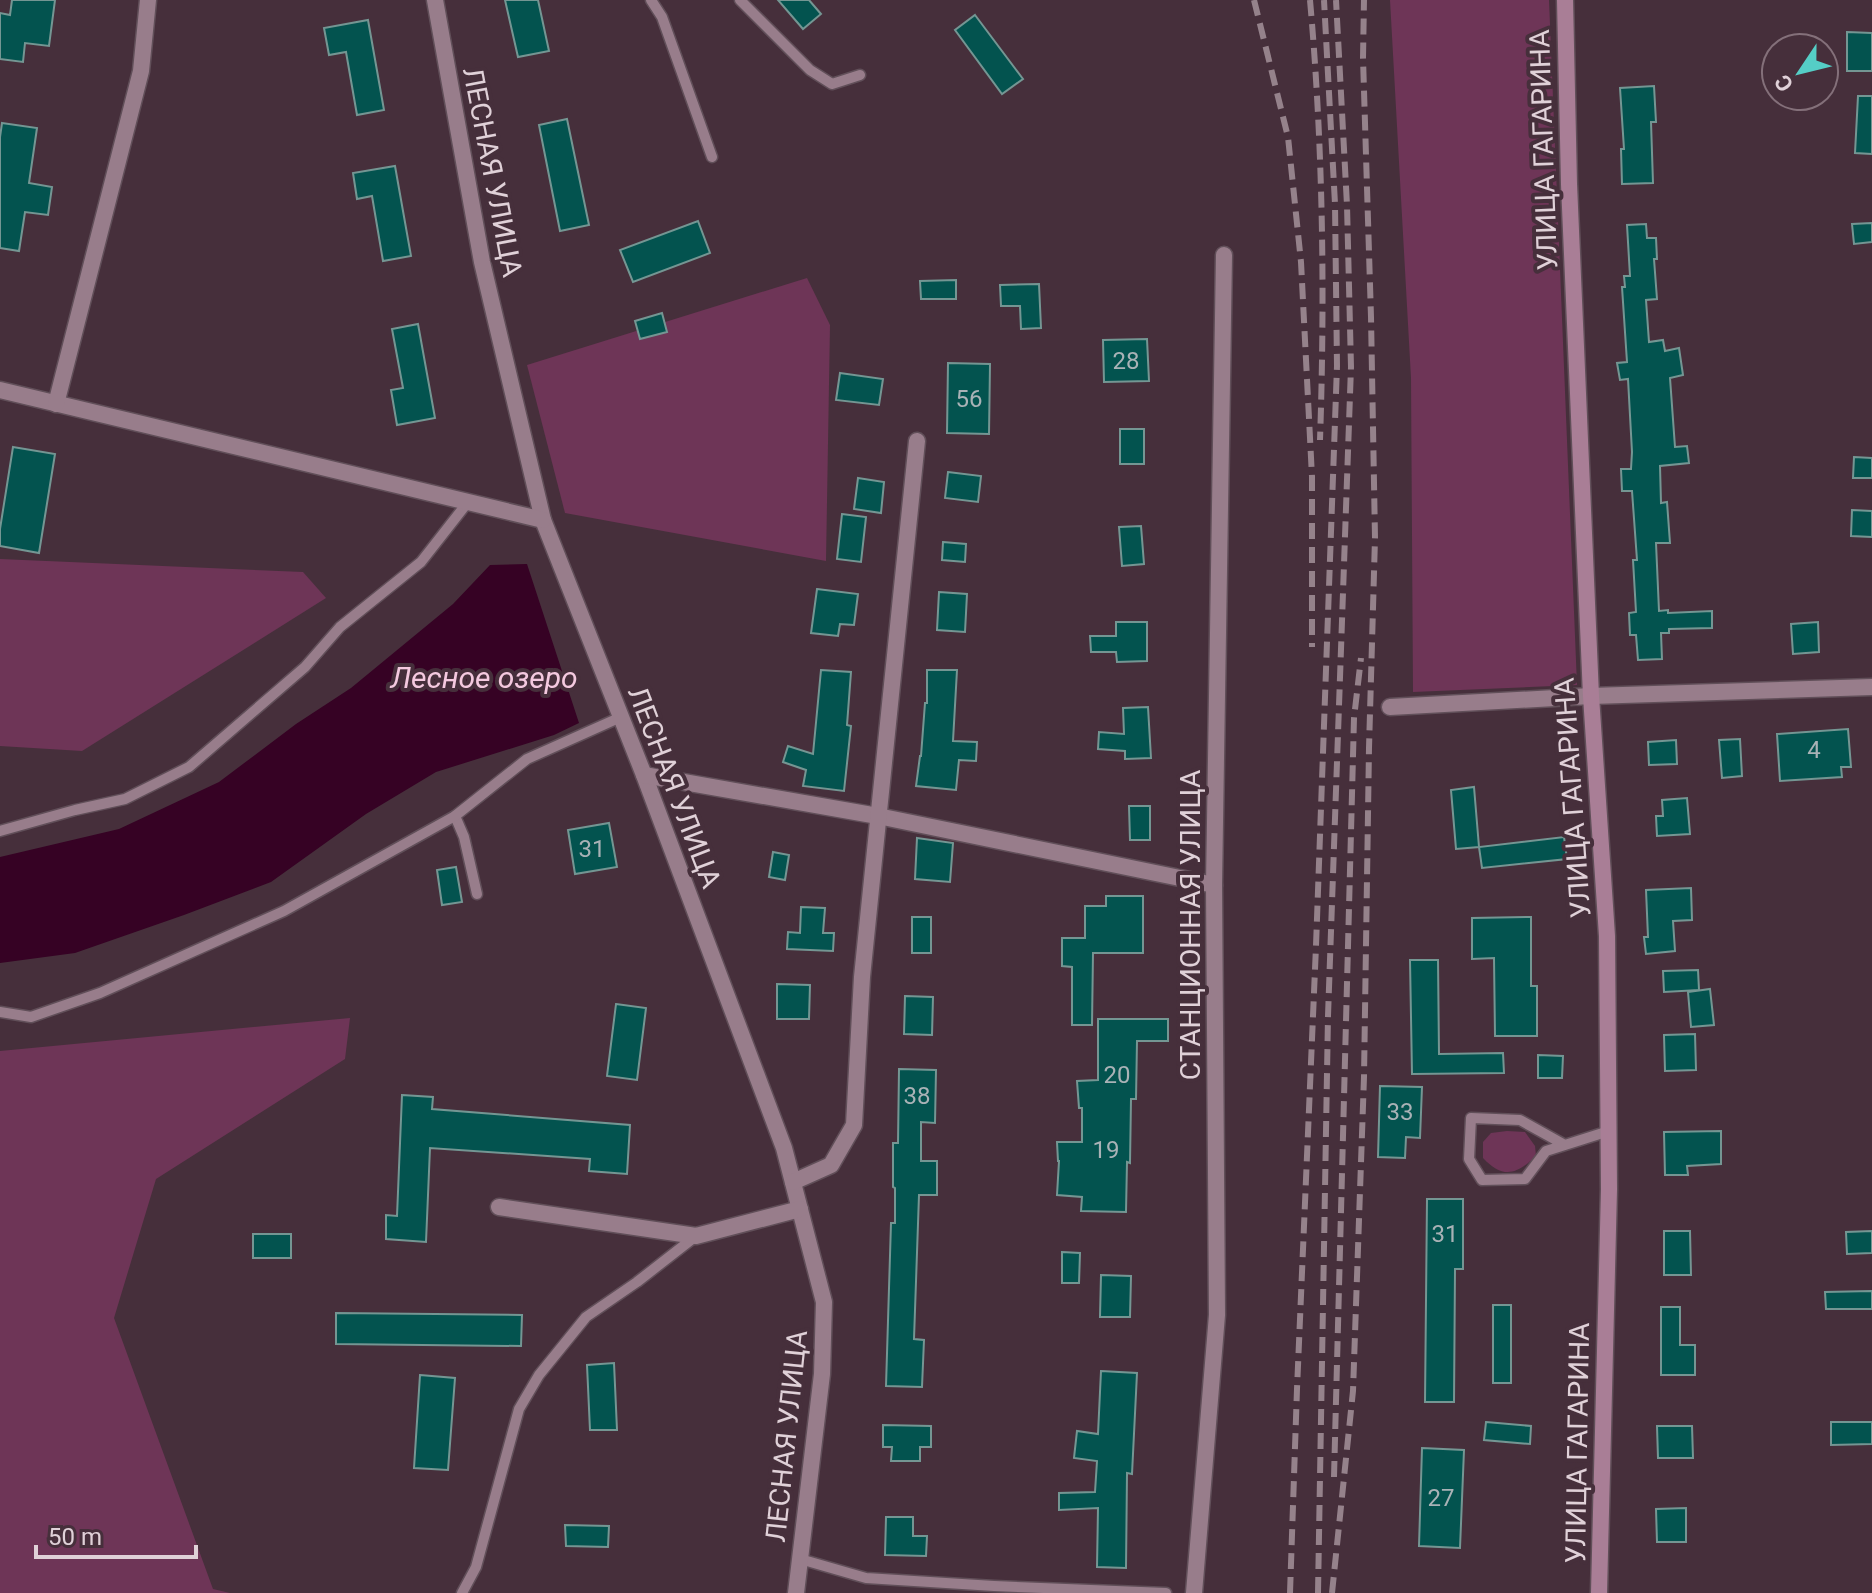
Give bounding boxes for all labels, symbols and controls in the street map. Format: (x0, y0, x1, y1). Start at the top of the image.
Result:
street label: УЛИЦА ГАГАРИНА (1523, 29, 1564, 271)
north arrow (1760, 32, 1840, 112)
street label: ЛЕСНАЯ УЛИЦА (456, 64, 529, 280)
text: С (1770, 70, 1798, 96)
house number: 28 (1113, 347, 1139, 375)
house number: 56 (956, 385, 982, 413)
water label: Лесное озеро (389, 660, 578, 695)
street label: УЛИЦА ГАГАРИНА (1548, 677, 1597, 919)
street label: ЛЕСНАЯ УЛИЦА (621, 682, 728, 892)
house number: 4 (1807, 736, 1821, 764)
street label: СТАНЦИОННАЯ УЛИЦА (1174, 770, 1207, 1080)
house number: 31 (579, 835, 605, 863)
house number: 20 (1104, 1061, 1130, 1089)
house number: 38 (904, 1082, 930, 1110)
house number: 33 (1387, 1098, 1413, 1126)
house number: 19 (1093, 1136, 1119, 1164)
house number: 31 (1432, 1220, 1458, 1248)
street label: УЛИЦА ГАГАРИНА (1559, 1322, 1596, 1564)
street label: ЛЕСНАЯ УЛИЦА (759, 1328, 814, 1544)
house number: 27 (1428, 1484, 1454, 1512)
scale bar (36, 1509, 196, 1559)
text: 50 m (48, 1523, 102, 1551)

